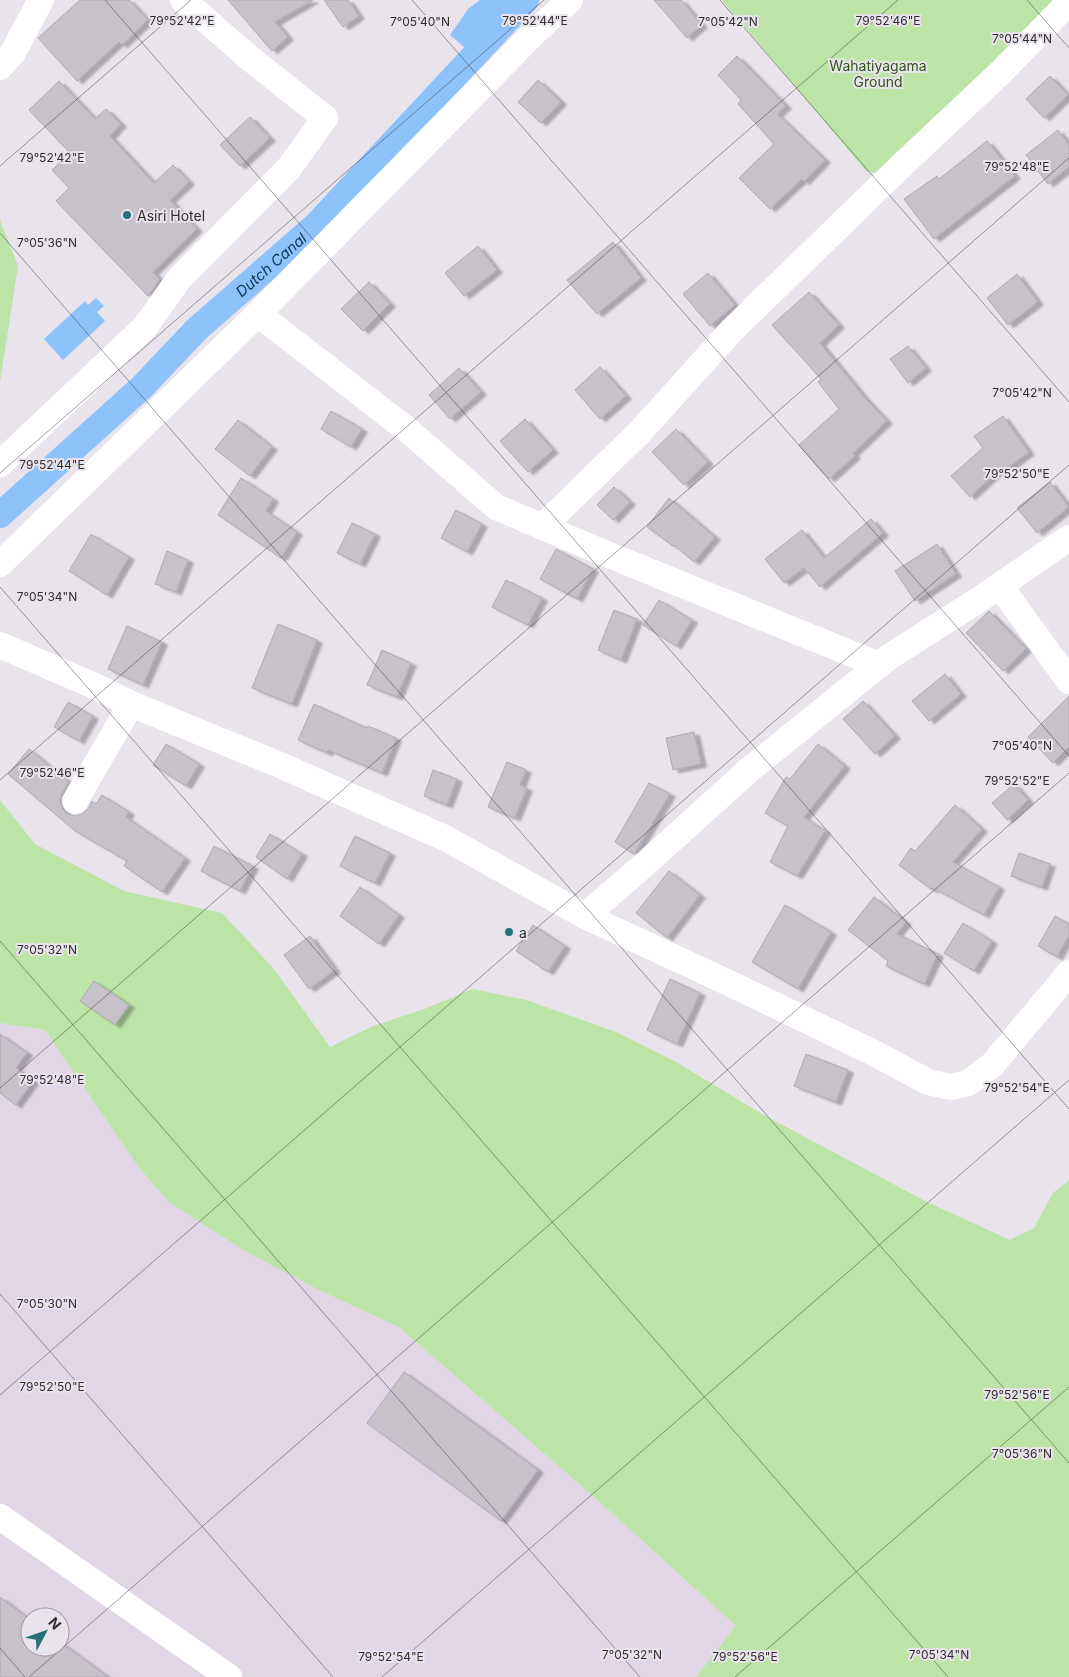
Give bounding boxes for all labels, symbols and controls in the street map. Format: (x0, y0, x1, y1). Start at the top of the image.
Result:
text: 79°52'42"E (150, 13, 214, 28)
text: 79°52'44"E (502, 13, 568, 28)
text: 79°52'46"E (855, 13, 921, 28)
text: 7°05'40"N (390, 14, 450, 29)
text: 7°05'42"N (698, 14, 758, 29)
text: 7°05'44"N (992, 31, 1052, 46)
park label: Wahatiyagama Ground (829, 57, 927, 90)
text: 79°52'42"E (20, 150, 84, 165)
text: 79°52'48"E (984, 159, 1050, 174)
place label: Asiri Hotel (137, 207, 205, 224)
marker: Asiri Hotel (121, 209, 133, 221)
water label: Dutch Canal (231, 228, 310, 301)
text: 7°05'36"N (17, 235, 77, 250)
text: 7°05'42"N (992, 385, 1052, 400)
text: 79°52'44"E (19, 457, 85, 472)
text: 79°52'50"E (984, 466, 1050, 481)
text: 7°05'34"N (17, 589, 77, 604)
text: 7°05'40"N (992, 738, 1052, 753)
text: 79°52'46"E (19, 765, 85, 780)
text: 79°52'52"E (984, 773, 1050, 788)
place label: a (519, 924, 527, 941)
marker: a (503, 926, 515, 938)
text: 7°05'32"N (17, 942, 77, 957)
text: 79°52'48"E (19, 1072, 85, 1087)
text: 79°52'54"E (984, 1080, 1050, 1095)
text: 7°05'30"N (17, 1296, 77, 1311)
text: 79°52'50"E (19, 1379, 85, 1394)
text: 79°52'56"E (984, 1387, 1050, 1402)
text: 7°05'36"N (992, 1446, 1052, 1461)
north arrow (20, 1607, 70, 1657)
text: N (45, 1614, 65, 1633)
text: 7°05'32"N (602, 1647, 662, 1662)
text: 7°05'34"N (909, 1647, 969, 1662)
text: 79°52'54"E (358, 1649, 424, 1664)
text: 79°52'56"E (712, 1649, 778, 1664)

